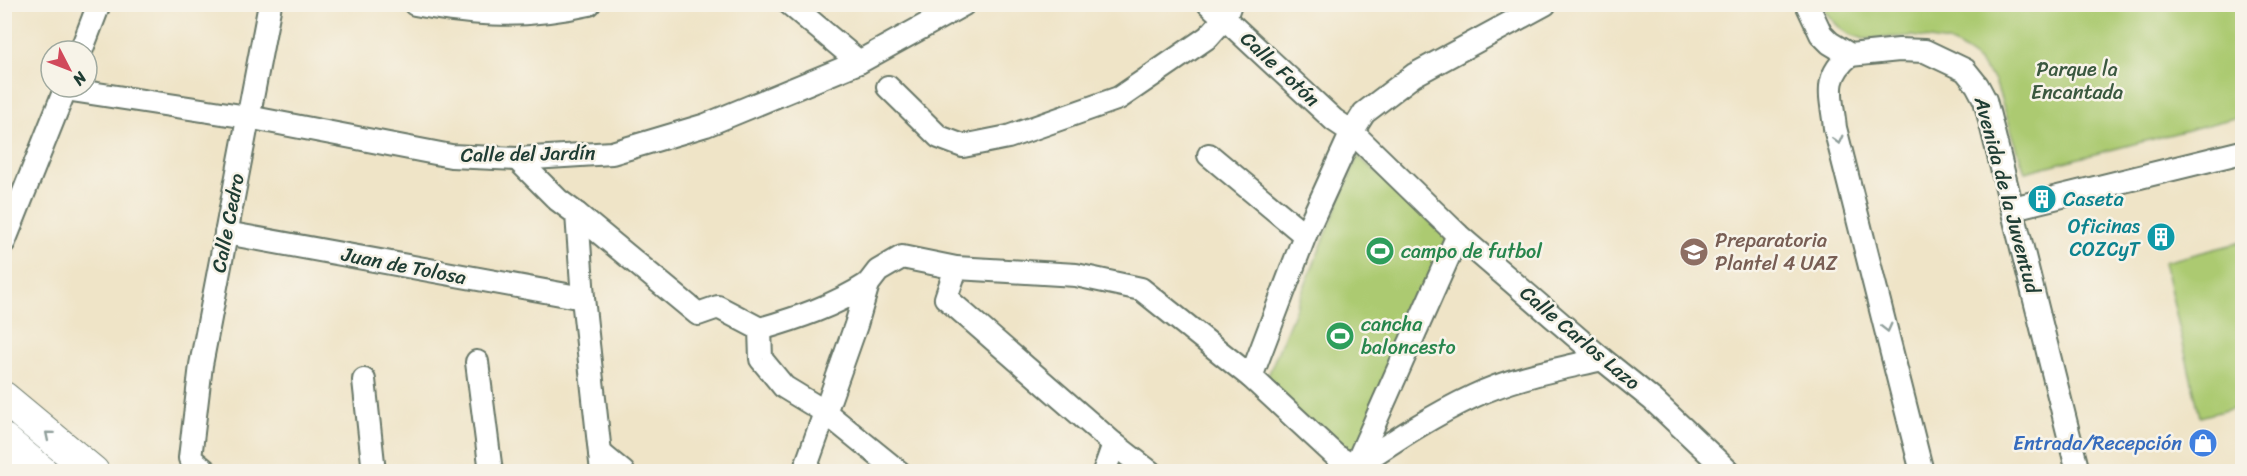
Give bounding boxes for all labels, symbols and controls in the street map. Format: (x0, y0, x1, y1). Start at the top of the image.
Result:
street label: Calle Fotón (1232, 22, 1328, 116)
north arrow (39, 39, 99, 99)
park label: Parque la Encantada (2031, 52, 2123, 110)
text: N (65, 64, 95, 93)
street label: Avenida de la Juventud (1964, 92, 2050, 299)
one-way arrow (1831, 134, 1843, 144)
street label: Calle del Jardín (460, 135, 596, 173)
street label: Calle Cedro (201, 170, 255, 276)
place label: Caseta (2063, 182, 2124, 217)
building icon: Caseta (2026, 183, 2058, 215)
place label: Oficinas COZCyT (2068, 209, 2142, 267)
building icon: Oficinas COZCyT (2145, 221, 2177, 253)
place label: Preparatoria Plantel 4 UAZ (1715, 223, 1838, 281)
place label: campo de futbol (1401, 234, 1543, 269)
sports icon: campo de futbol (1364, 235, 1396, 267)
school or university icon: Preparatoria Plantel 4 UAZ (1678, 236, 1710, 268)
street label: Juan de Tolosa (338, 237, 469, 295)
street label: Calle Carlos Lazo (1512, 277, 1648, 399)
place label: cancha baloncesto (1361, 307, 1456, 365)
sports icon: cancha baloncesto (1324, 320, 1356, 352)
one-way arrow (1879, 323, 1892, 333)
place label: Entrada/Recepción (2013, 426, 2182, 461)
shop icon: Entrada/Recepción (2187, 427, 2219, 459)
one-way arrow (45, 431, 56, 442)

